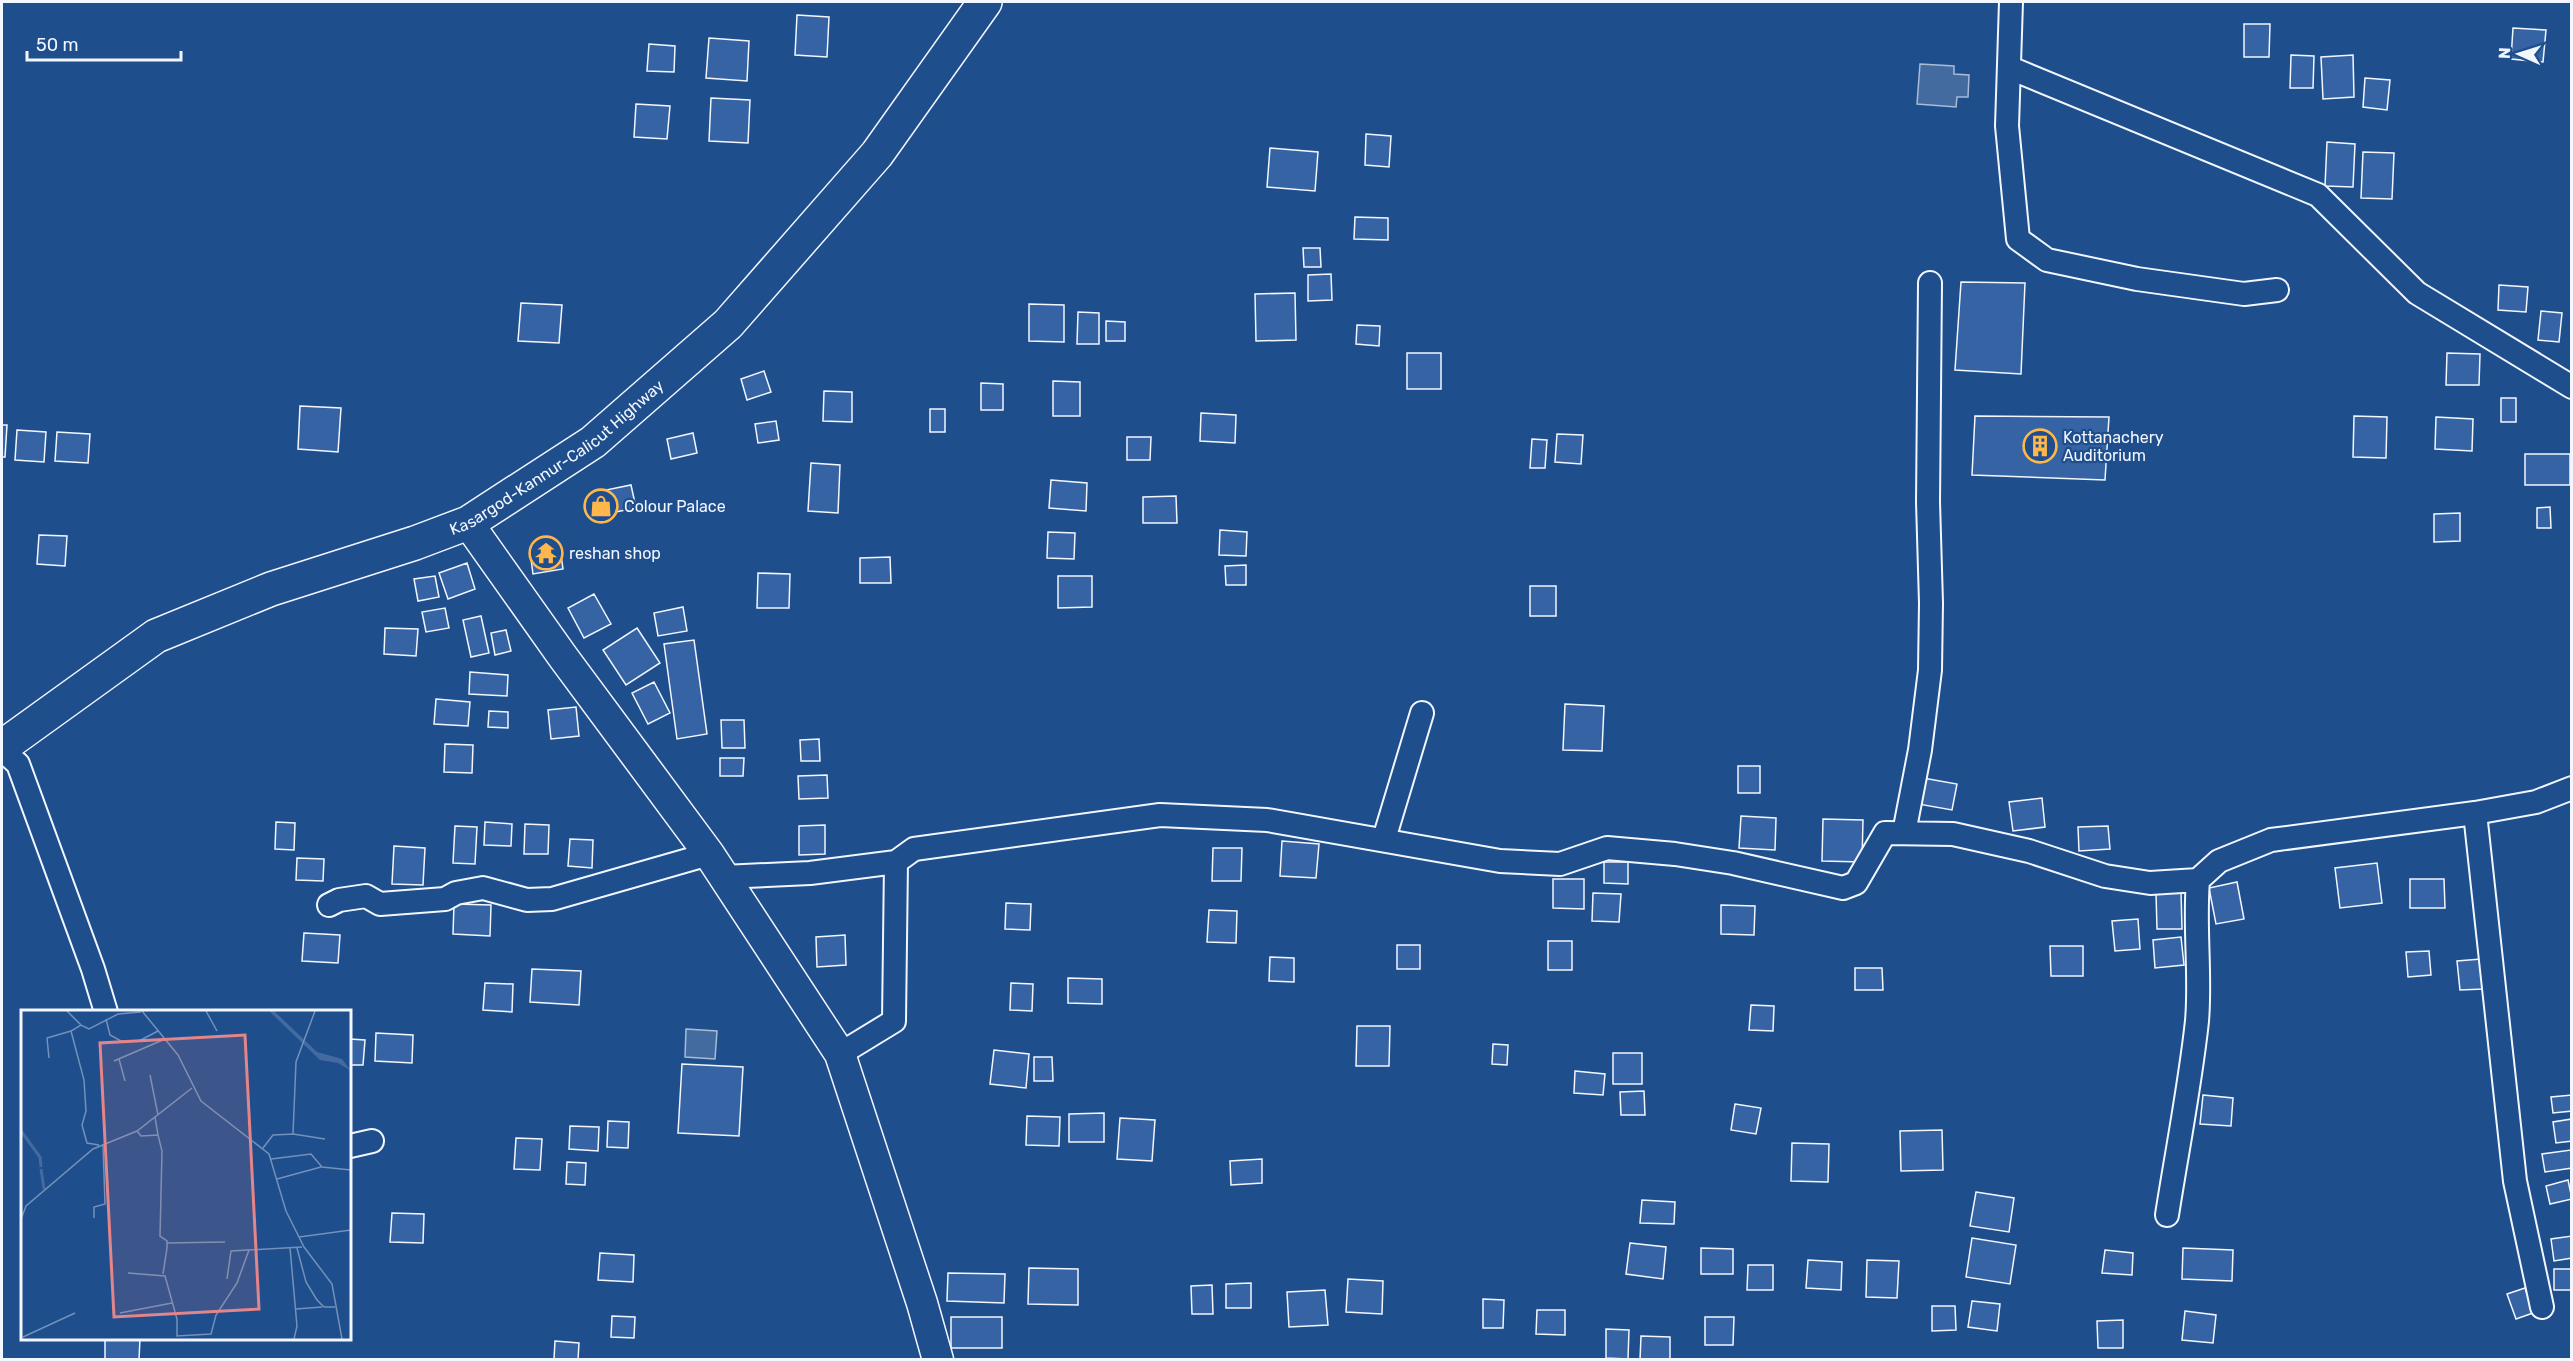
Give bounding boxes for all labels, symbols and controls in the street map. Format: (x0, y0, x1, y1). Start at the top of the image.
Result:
scale bar (27, 24, 182, 62)
north arrow (2489, 24, 2549, 84)
text: 50 m (36, 34, 79, 56)
text: N (2495, 47, 2514, 59)
street label: Kasargod-Kannur-Calicut Highway (447, 376, 668, 539)
building icon: Kottanachery Auditorium (2022, 428, 2058, 464)
place label: Kottanachery Auditorium (2063, 428, 2164, 465)
shop icon: Colour Palace (583, 488, 619, 524)
place label: Colour Palace (624, 497, 726, 516)
temple icon: reshan shop (528, 535, 564, 571)
place label: reshan shop (569, 544, 661, 563)
inset map (21, 1010, 351, 1340)

